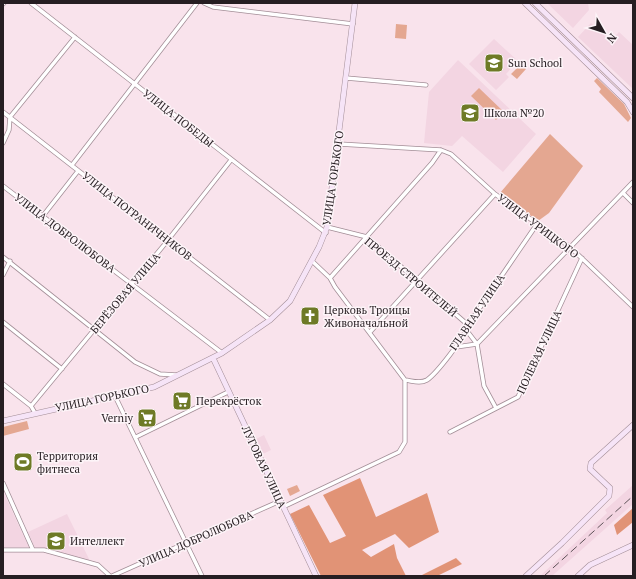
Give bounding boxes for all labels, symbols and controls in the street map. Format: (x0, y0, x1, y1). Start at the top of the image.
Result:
north arrow (584, 12, 624, 52)
text: N (603, 31, 620, 46)
school or university icon: Sun School (483, 52, 505, 74)
place label: Sun School (508, 56, 562, 70)
street label: УЛИЦА ПОБЕДЫ (140, 86, 216, 150)
school or university icon: Школа №20 (459, 102, 481, 124)
place label: Школа №20 (484, 106, 544, 120)
street label: УЛИЦА ГОРЬКОГО (319, 130, 347, 226)
street label: УЛИЦА ПОГРАНИЧНИКОВ (79, 169, 195, 264)
street label: УЛИЦА ДОБРОЛЮБОВА (11, 190, 119, 276)
street label: УЛИЦА УРИЦКОГО (494, 191, 582, 261)
street label: ПРОЕЗД СТРОИТЕЛЕЙ (362, 234, 460, 320)
street label: БЕРЁЗОВАЯ УЛИЦА (87, 249, 163, 336)
street label: ГЛАВНАЯ УЛИЦА (446, 271, 508, 353)
place label: Церковь Троицы Живоначальной (324, 303, 410, 330)
church icon: Церковь Троицы Живоначальной (299, 305, 321, 327)
street label: ПОЛЕВАЯ УЛИЦА (513, 307, 565, 396)
street label: УЛИЦА ГОРЬКОГО (54, 381, 150, 415)
supermarket icon: Перекрёсток (171, 390, 193, 412)
place label: Перекрёсток (196, 394, 261, 408)
supermarket icon: Verniy (136, 407, 158, 429)
place label: Verniy (101, 411, 133, 425)
street label: ЛУГОВАЯ УЛИЦА (238, 423, 289, 511)
place label: Территория фитнеса (37, 449, 98, 476)
sports icon: Территория фитнеса (12, 451, 34, 473)
street label: УЛИЦА ДОБРОЛЮБОВА (137, 507, 256, 571)
school or university icon: Интеллект (45, 530, 67, 552)
place label: Интеллект (70, 534, 125, 548)

